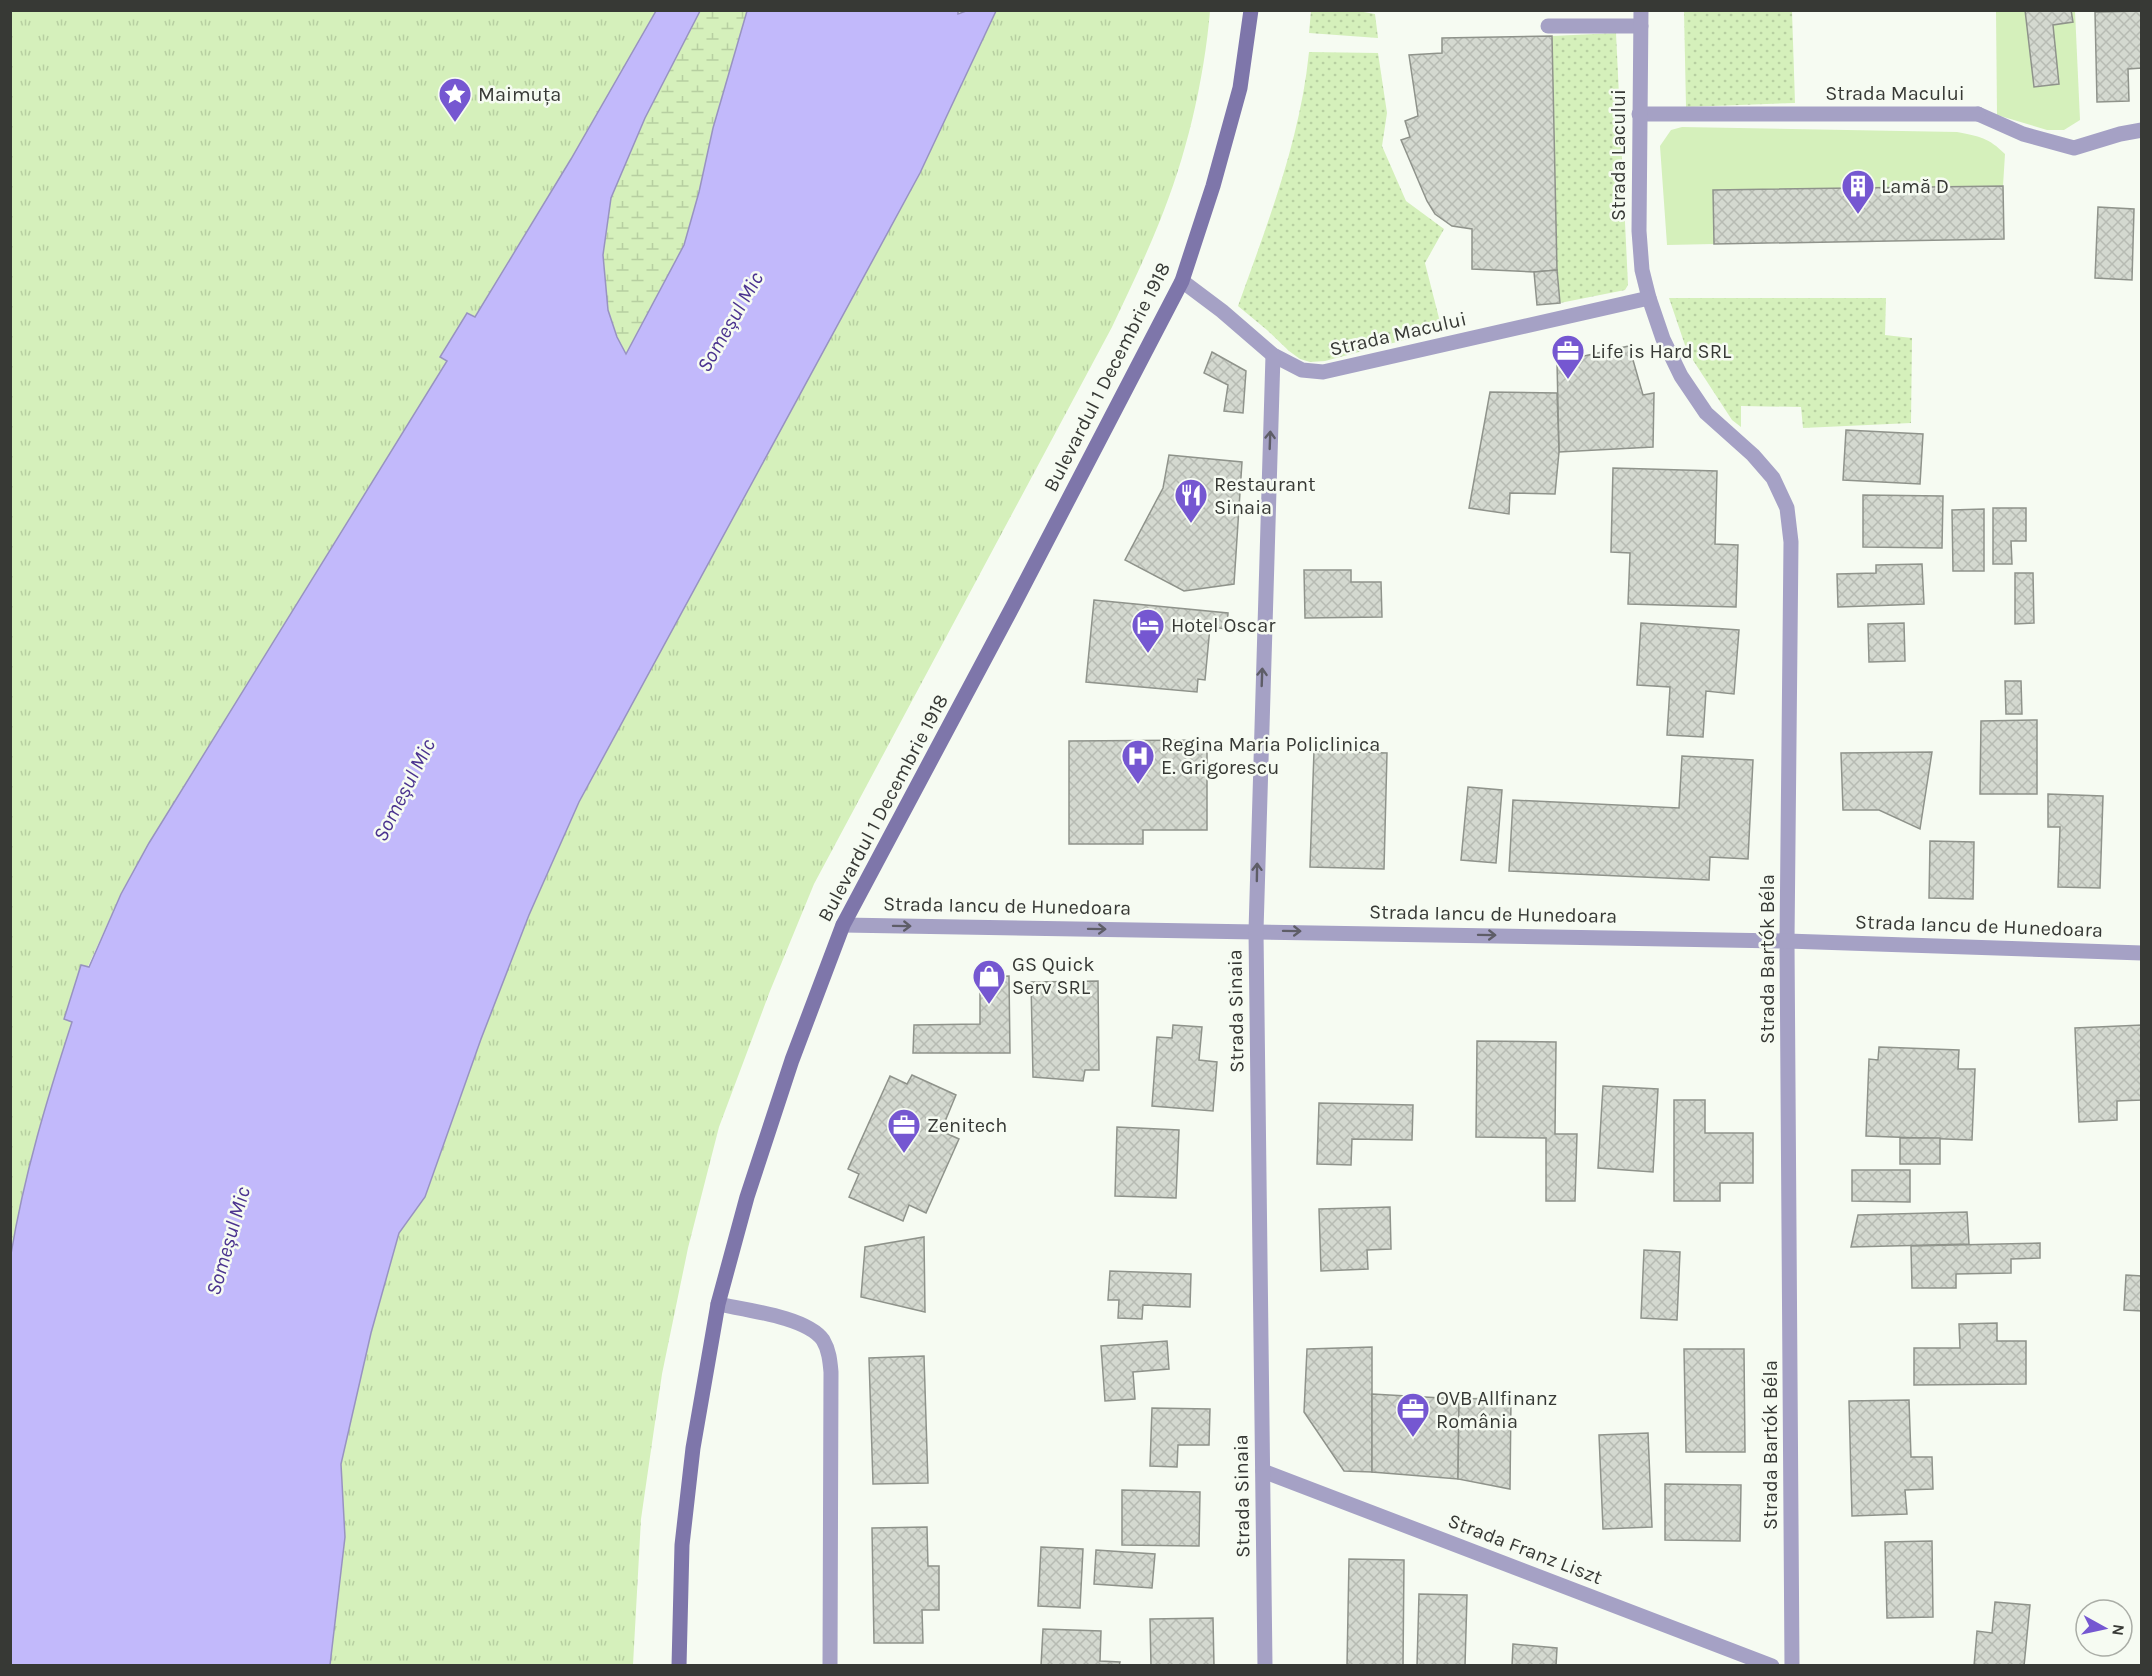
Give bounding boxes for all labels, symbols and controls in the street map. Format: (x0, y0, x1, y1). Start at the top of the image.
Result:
place icon: Maimuța (437, 76, 473, 123)
street label: Strada Macului (1825, 82, 1965, 105)
place label: Maimuța (478, 83, 561, 106)
street label: Strada Lacului (1607, 89, 1630, 221)
building icon: Lamă D (1840, 168, 1876, 215)
place label: Lamă D (1881, 175, 1949, 198)
street label: Bulevardul 1 Decembrie 1918 (1039, 258, 1175, 496)
water label: Someșul Mic (692, 267, 768, 376)
street label: Strada Macului (1327, 307, 1469, 361)
office icon: Life is Hard SRL (1550, 333, 1586, 380)
place label: Life is Hard SRL (1591, 340, 1732, 363)
one-way arrow (1264, 431, 1276, 451)
place label: Restaurant Sinaia (1214, 473, 1316, 519)
restaurant icon: Restaurant Sinaia (1173, 477, 1209, 524)
hotel icon: Hotel Oscar (1130, 607, 1166, 654)
place label: Hotel Oscar (1171, 614, 1276, 637)
one-way arrow (1257, 668, 1268, 688)
street label: Bulevardul 1 Decembrie 1918 (813, 690, 953, 926)
place label: Regina Maria Policlinica E. Grigorescu (1161, 733, 1380, 779)
water label: Someșul Mic (368, 735, 440, 845)
hospital icon: Regina Maria Policlinica E. Grigorescu (1120, 738, 1156, 785)
one-way arrow (1251, 863, 1263, 883)
street label: Strada Bartók Béla (1756, 874, 1779, 1044)
street label: Strada Iancu de Hunedoara (883, 892, 1131, 920)
street label: Strada Iancu de Hunedoara (1369, 900, 1617, 928)
street label: Strada Iancu de Hunedoara (1855, 910, 2103, 942)
one-way arrow (891, 920, 911, 932)
one-way arrow (1086, 923, 1106, 935)
one-way arrow (1281, 926, 1301, 937)
one-way arrow (1476, 929, 1496, 941)
street label: Strada Sinaia (1223, 949, 1249, 1073)
place label: GS Quick Serv SRL (1012, 953, 1094, 999)
shop icon: GS Quick Serv SRL (971, 958, 1007, 1005)
office icon: Zenitech (886, 1107, 922, 1154)
place label: Zenitech (927, 1114, 1007, 1137)
water label: Someșul Mic (201, 1184, 255, 1298)
street label: Strada Bartók Béla (1759, 1360, 1782, 1530)
place label: OVB Allfinanz România (1436, 1387, 1557, 1433)
office icon: OVB Allfinanz România (1395, 1391, 1431, 1438)
street label: Strada Sinaia (1229, 1434, 1255, 1558)
street label: Strada Franz Liszt (1445, 1509, 1606, 1589)
north arrow (2074, 1598, 2134, 1658)
text: N (2108, 1623, 2129, 1637)

